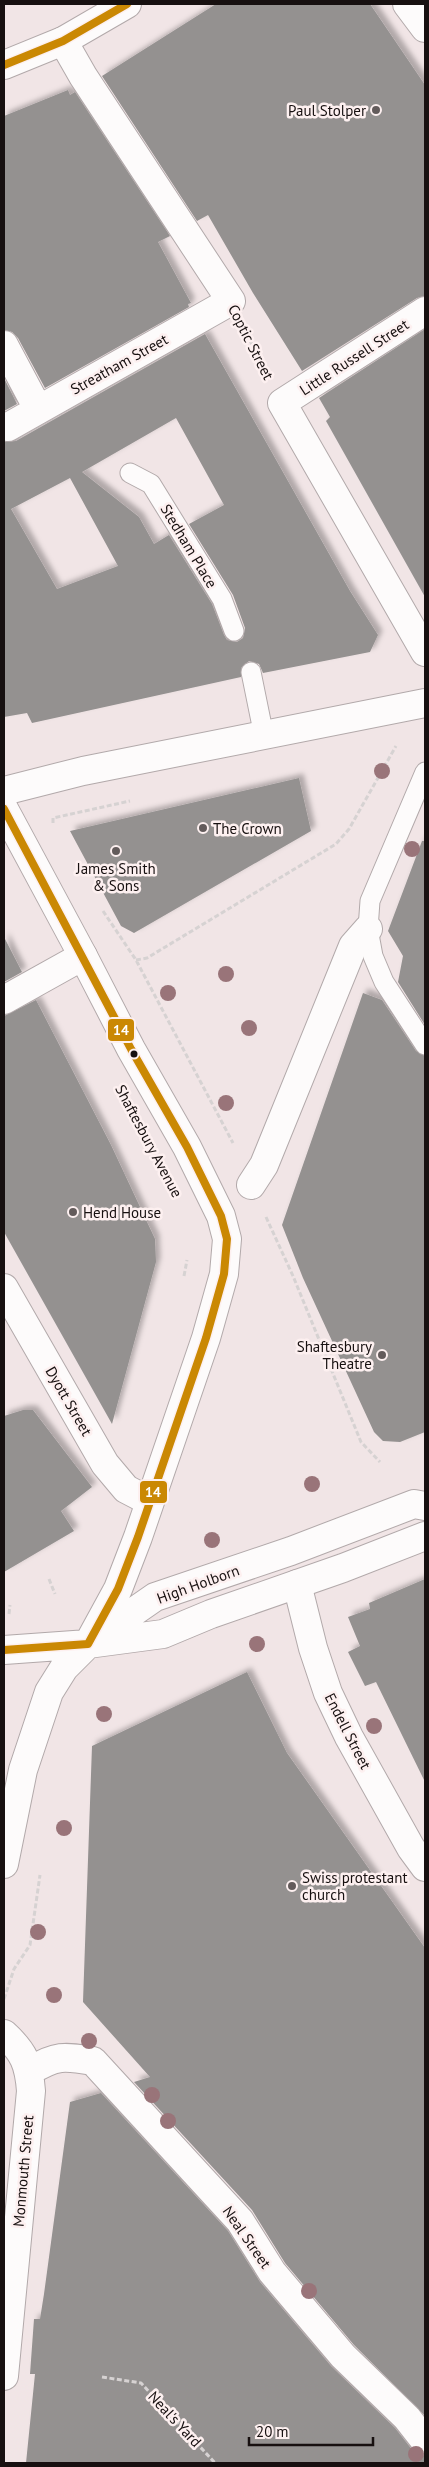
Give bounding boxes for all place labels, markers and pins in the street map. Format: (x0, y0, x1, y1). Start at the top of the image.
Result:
place label: Paul Stolper (288, 101, 366, 120)
marker: Paul Stolper (370, 104, 382, 116)
place label: The Crown (213, 819, 282, 838)
marker: The Crown (197, 822, 209, 834)
marker: James Smith & Sons (110, 845, 122, 857)
place label: James Smith & Sons (75, 859, 156, 895)
unlabelled marker (129, 1049, 139, 1059)
place label: Hend House (83, 1203, 161, 1222)
marker: Hend House (67, 1206, 79, 1218)
place label: Shaftesbury Theatre (297, 1337, 372, 1373)
marker: Shaftesbury Theatre (376, 1349, 388, 1361)
place label: Swiss protestant church (302, 1868, 408, 1904)
marker: Swiss protestant church (286, 1880, 298, 1892)

